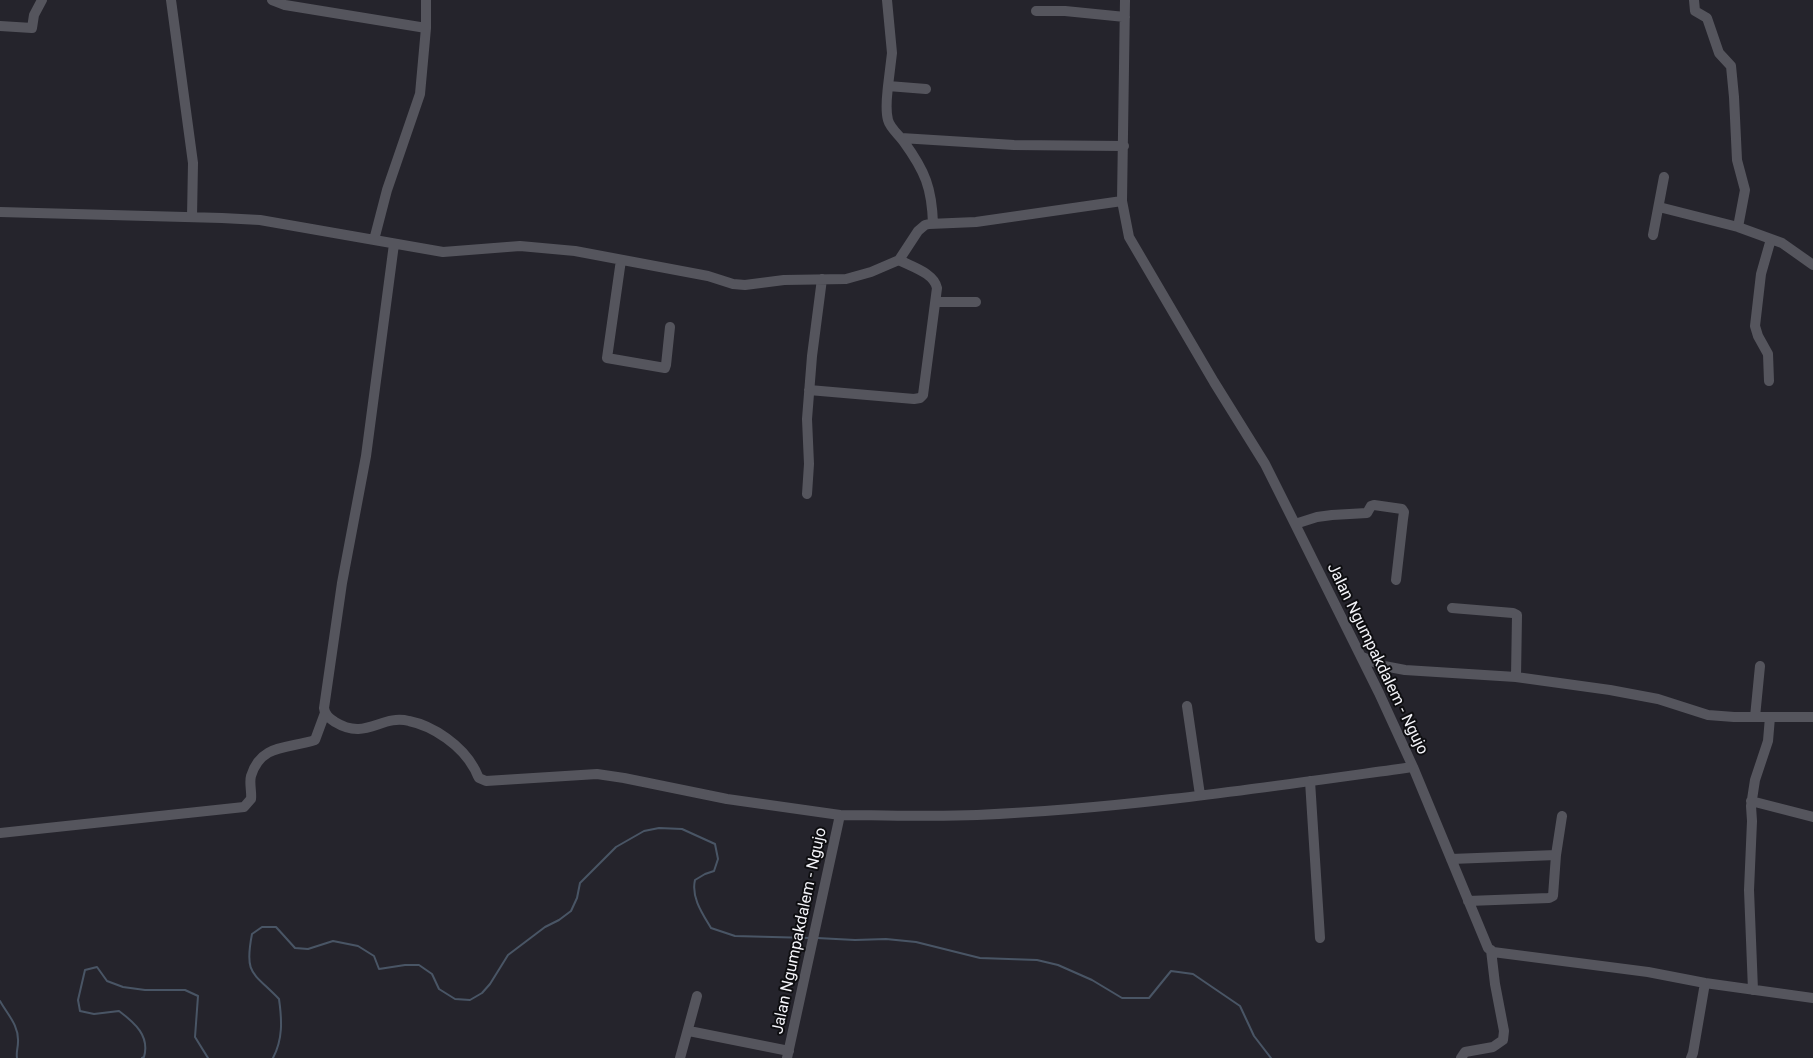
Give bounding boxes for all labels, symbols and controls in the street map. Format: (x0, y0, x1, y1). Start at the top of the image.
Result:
street label: Jalan Ngumpakdalem - Ngujo (1322, 560, 1432, 758)
street label: Jalan Ngumpakdalem - Ngujo (769, 826, 831, 1036)

